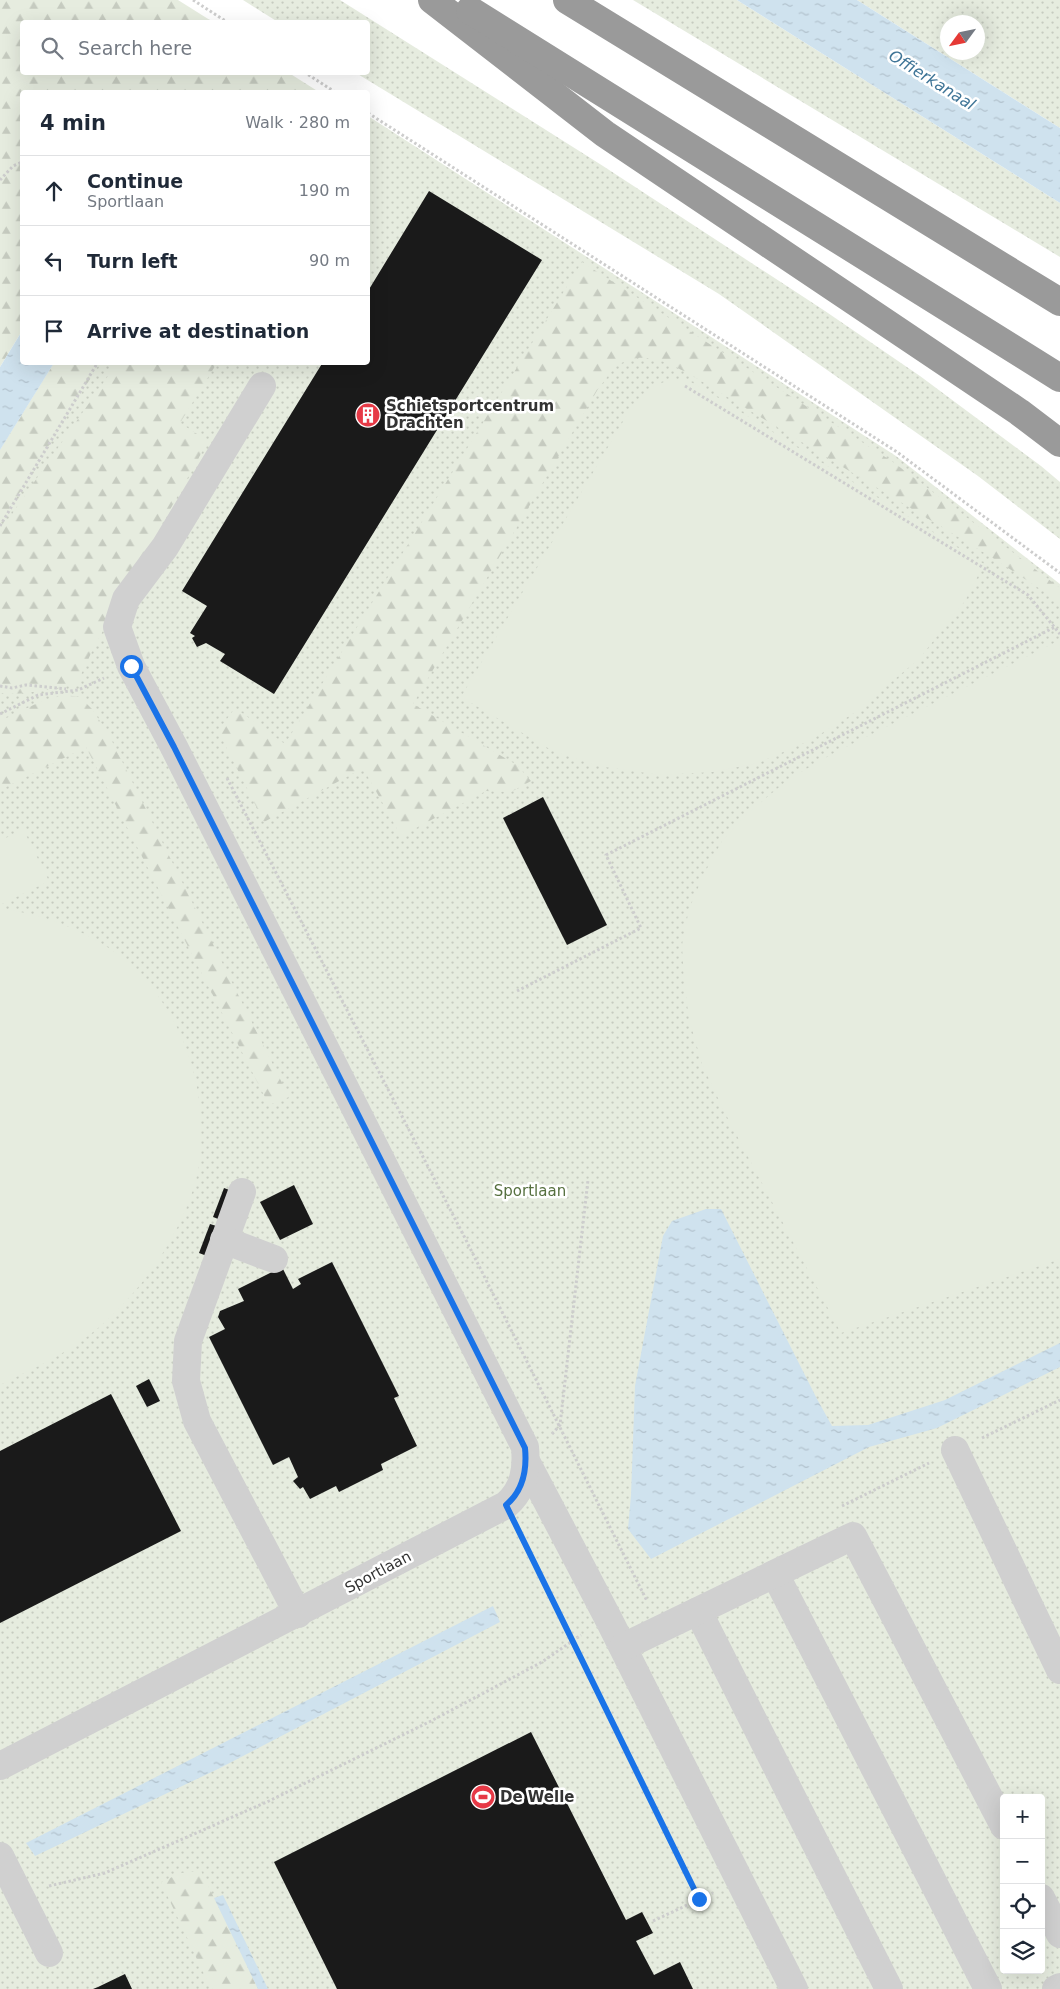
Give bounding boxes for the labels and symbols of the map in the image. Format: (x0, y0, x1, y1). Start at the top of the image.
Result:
north arrow (940, 15, 985, 60)
water label: Offierkanaal (885, 46, 979, 114)
place label: Schietsportcentrum Drachten (386, 397, 554, 432)
building icon: Schietsportcentrum Drachten (355, 402, 381, 428)
route start (120, 655, 143, 678)
park label: Sportlaan (494, 1182, 566, 1200)
street label: Sportlaan (342, 1547, 414, 1597)
sports icon: De Welle (470, 1784, 496, 1810)
place label: De Welle (500, 1788, 575, 1806)
route end (688, 1888, 711, 1911)

